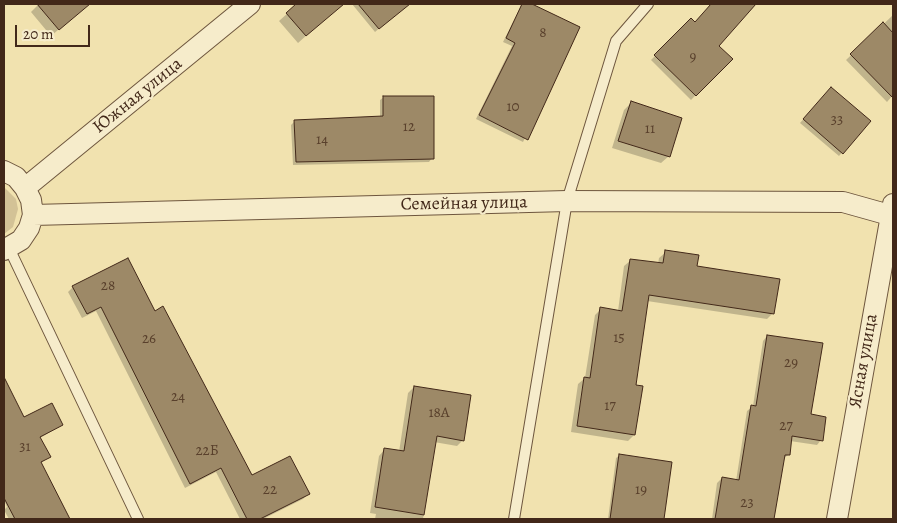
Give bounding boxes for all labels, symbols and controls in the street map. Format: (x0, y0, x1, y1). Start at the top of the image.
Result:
scale bar (18, 15, 92, 47)
text: 20 m (23, 24, 54, 44)
house number: 8 (539, 24, 547, 42)
house number: 9 (690, 48, 696, 66)
street label: Южная улица (89, 53, 187, 139)
house number: 10 (506, 98, 520, 116)
house number: 33 (831, 111, 843, 129)
house number: 12 (403, 118, 415, 136)
house number: 11 (645, 120, 655, 138)
house number: 14 (316, 131, 328, 149)
street label: Семейная улица (400, 192, 528, 216)
house number: 28 (101, 277, 115, 295)
street label: Ясная улица (845, 312, 883, 410)
house number: 15 (613, 329, 625, 347)
house number: 26 (142, 330, 156, 348)
house number: 29 (784, 354, 798, 372)
house number: 24 (171, 388, 185, 406)
house number: 17 (604, 397, 616, 415)
house number: 18А (428, 404, 450, 422)
house number: 27 (779, 417, 793, 435)
house number: 31 (19, 438, 31, 456)
house number: 22Б (195, 442, 219, 460)
house number: 22 (263, 481, 277, 499)
house number: 19 (635, 481, 647, 499)
house number: 23 (740, 494, 754, 512)

